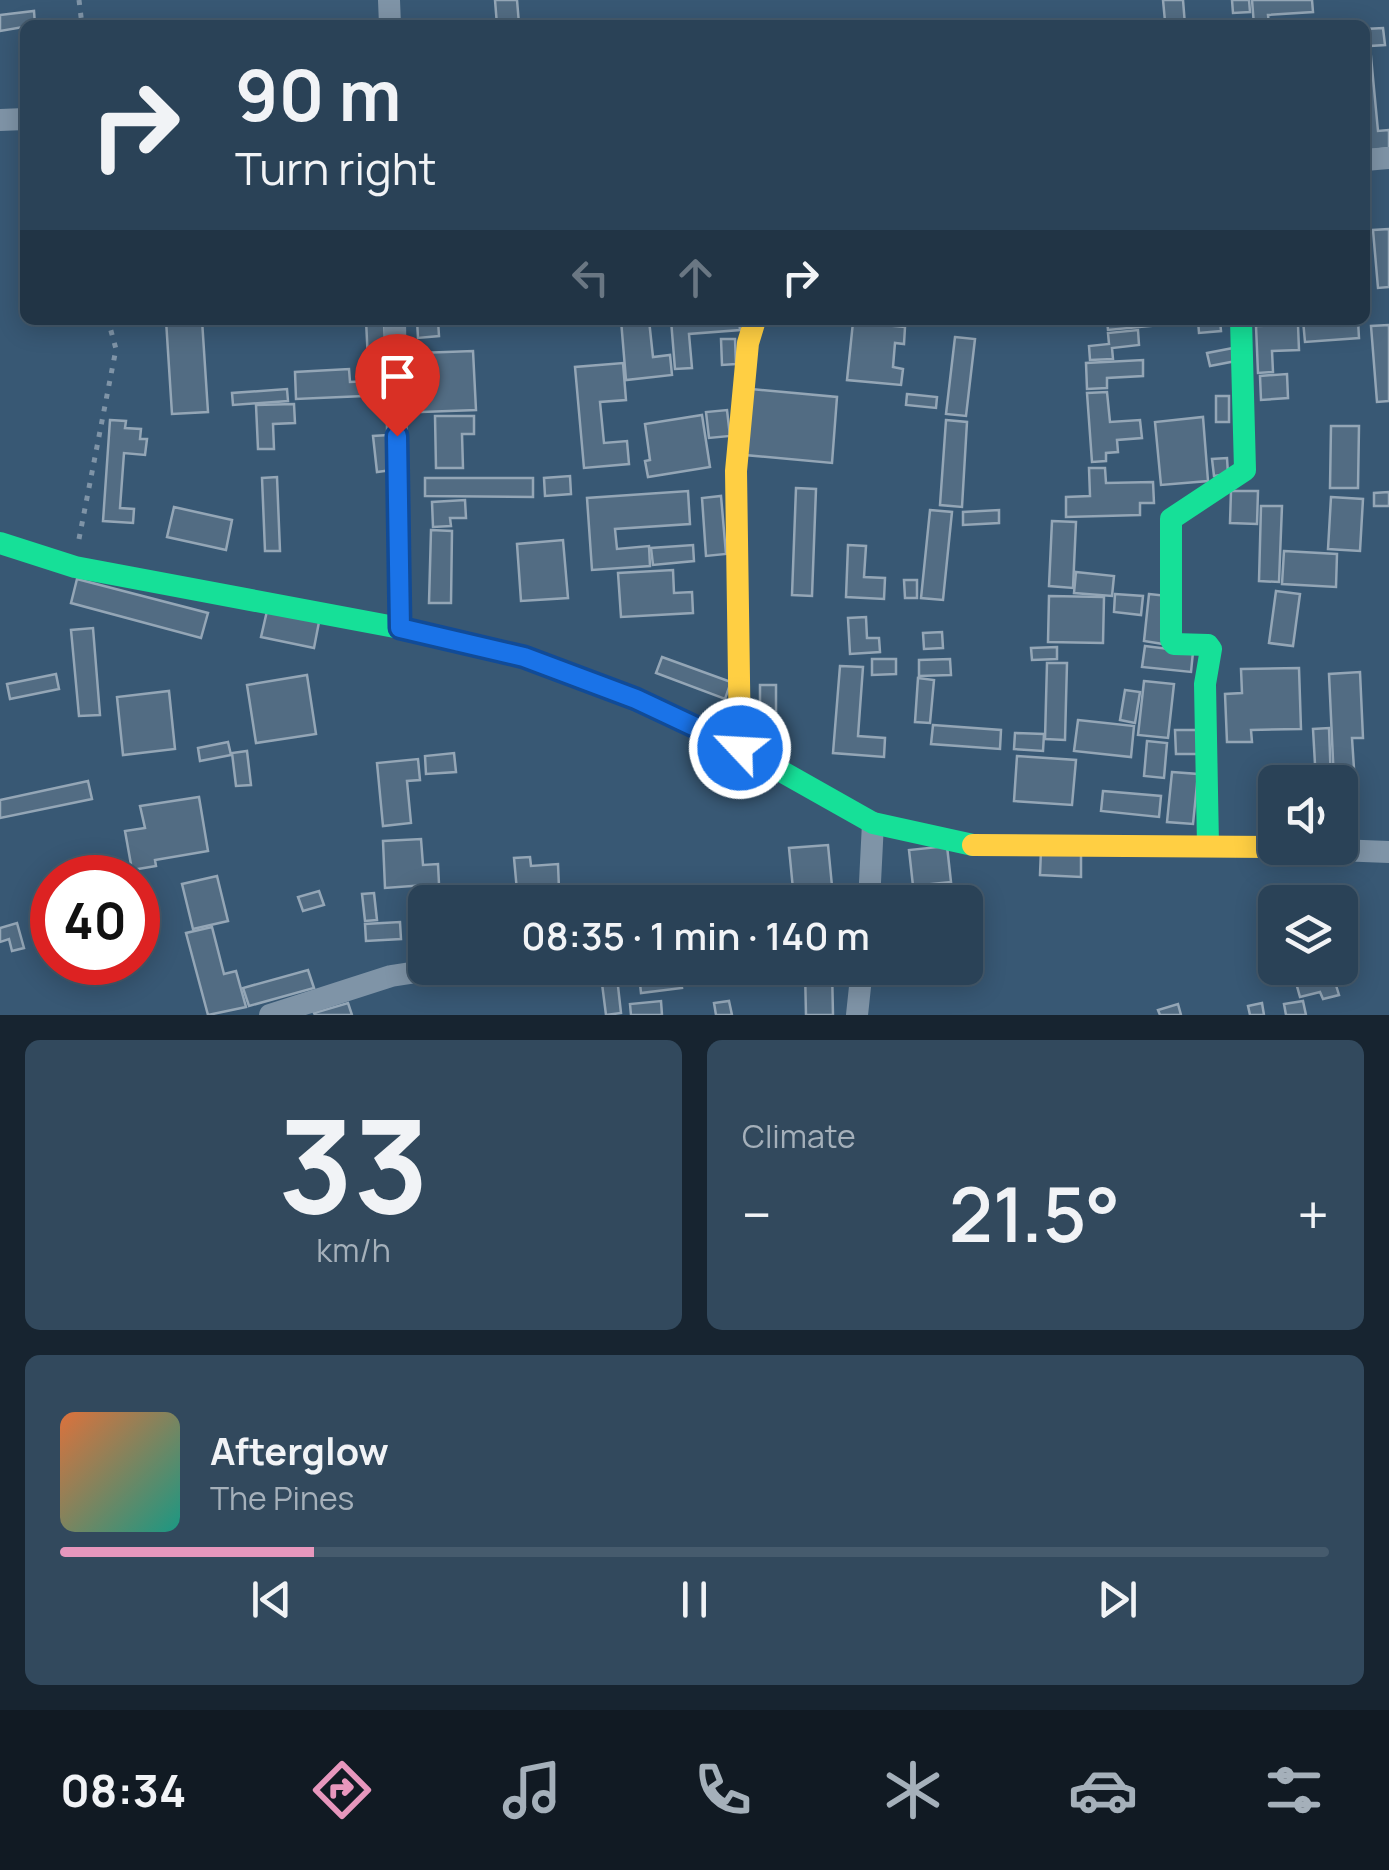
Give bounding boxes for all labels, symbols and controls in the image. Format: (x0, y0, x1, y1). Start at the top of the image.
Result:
text: 90 m (235, 46, 402, 142)
icon: right (70, 60, 200, 190)
text: Turn right (235, 137, 436, 199)
icon: left (563, 250, 618, 305)
icon: ahead (668, 250, 723, 305)
icon: right (773, 250, 828, 305)
pin (355, 334, 440, 437)
icon: arrive (370, 349, 425, 404)
position arrow (688, 696, 792, 800)
map controls (1258, 765, 1358, 985)
button: sound (1258, 765, 1358, 865)
speed limit sign: 40 (30, 855, 160, 985)
button: layers (1258, 885, 1358, 985)
text: 08:35 · 1 min · 140 m (521, 909, 870, 961)
text: 33 (278, 1074, 429, 1252)
text: Climate (742, 1114, 856, 1158)
text: 21.5° (949, 1162, 1120, 1265)
text: − (742, 1176, 772, 1252)
text: + (1297, 1176, 1329, 1252)
text: km/h (316, 1228, 391, 1272)
text: Afterglow (210, 1424, 389, 1476)
text: The Pines (210, 1476, 354, 1520)
icon: previous (244, 1572, 299, 1627)
icon: pause (667, 1572, 722, 1627)
icon: next (1090, 1572, 1145, 1627)
icon: directions (307, 1755, 377, 1825)
icon: music (497, 1755, 567, 1825)
icon: phone (688, 1755, 758, 1825)
icon: climate (878, 1755, 948, 1825)
icon: car (1068, 1755, 1138, 1825)
icon: filters (1259, 1755, 1329, 1825)
text: 08:34 (60, 1759, 186, 1821)

